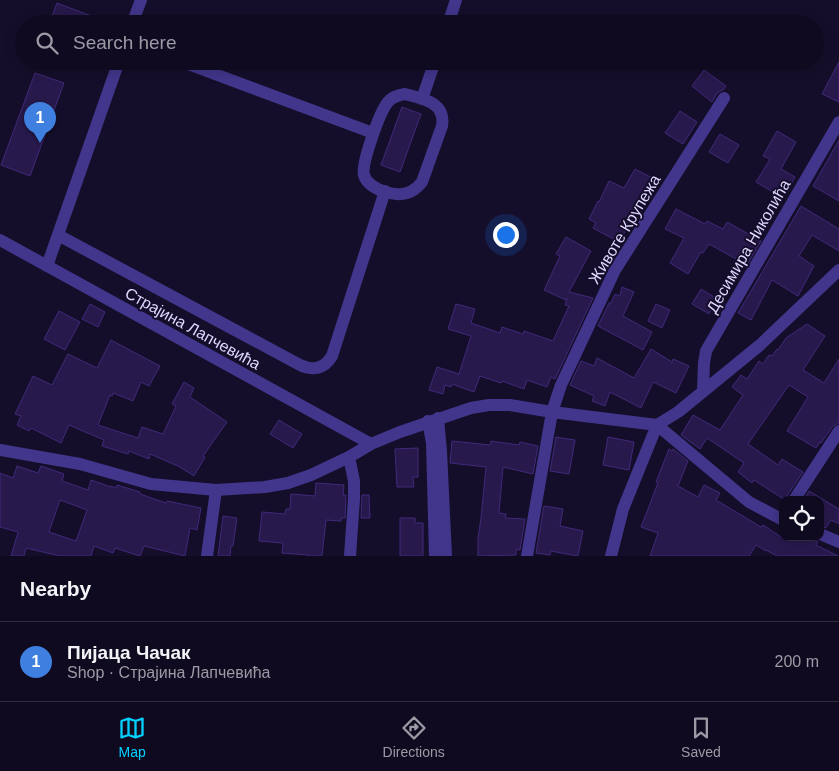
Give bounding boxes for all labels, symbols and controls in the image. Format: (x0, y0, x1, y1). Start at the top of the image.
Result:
search box (15, 15, 824, 70)
icon: search (33, 29, 61, 57)
text: Search here (73, 32, 177, 53)
pin: 1 (24, 102, 56, 143)
street label: Животе Крупежа (585, 172, 664, 287)
street label: Десимира Николића (703, 176, 794, 316)
your location (493, 222, 519, 248)
street label: Страјина Лапчевића (122, 284, 263, 373)
map controls (779, 496, 824, 541)
button: locate (779, 496, 824, 541)
text: Nearby (20, 577, 91, 600)
text: Пијаца Чачак (67, 642, 191, 663)
text: 1 (32, 653, 40, 670)
text: 200 m (775, 653, 819, 670)
text: Shop · Страјина Лапчевића (67, 664, 270, 681)
tab: Map (118, 714, 146, 760)
tab: Directions (383, 714, 445, 760)
tab: Saved (681, 714, 721, 760)

